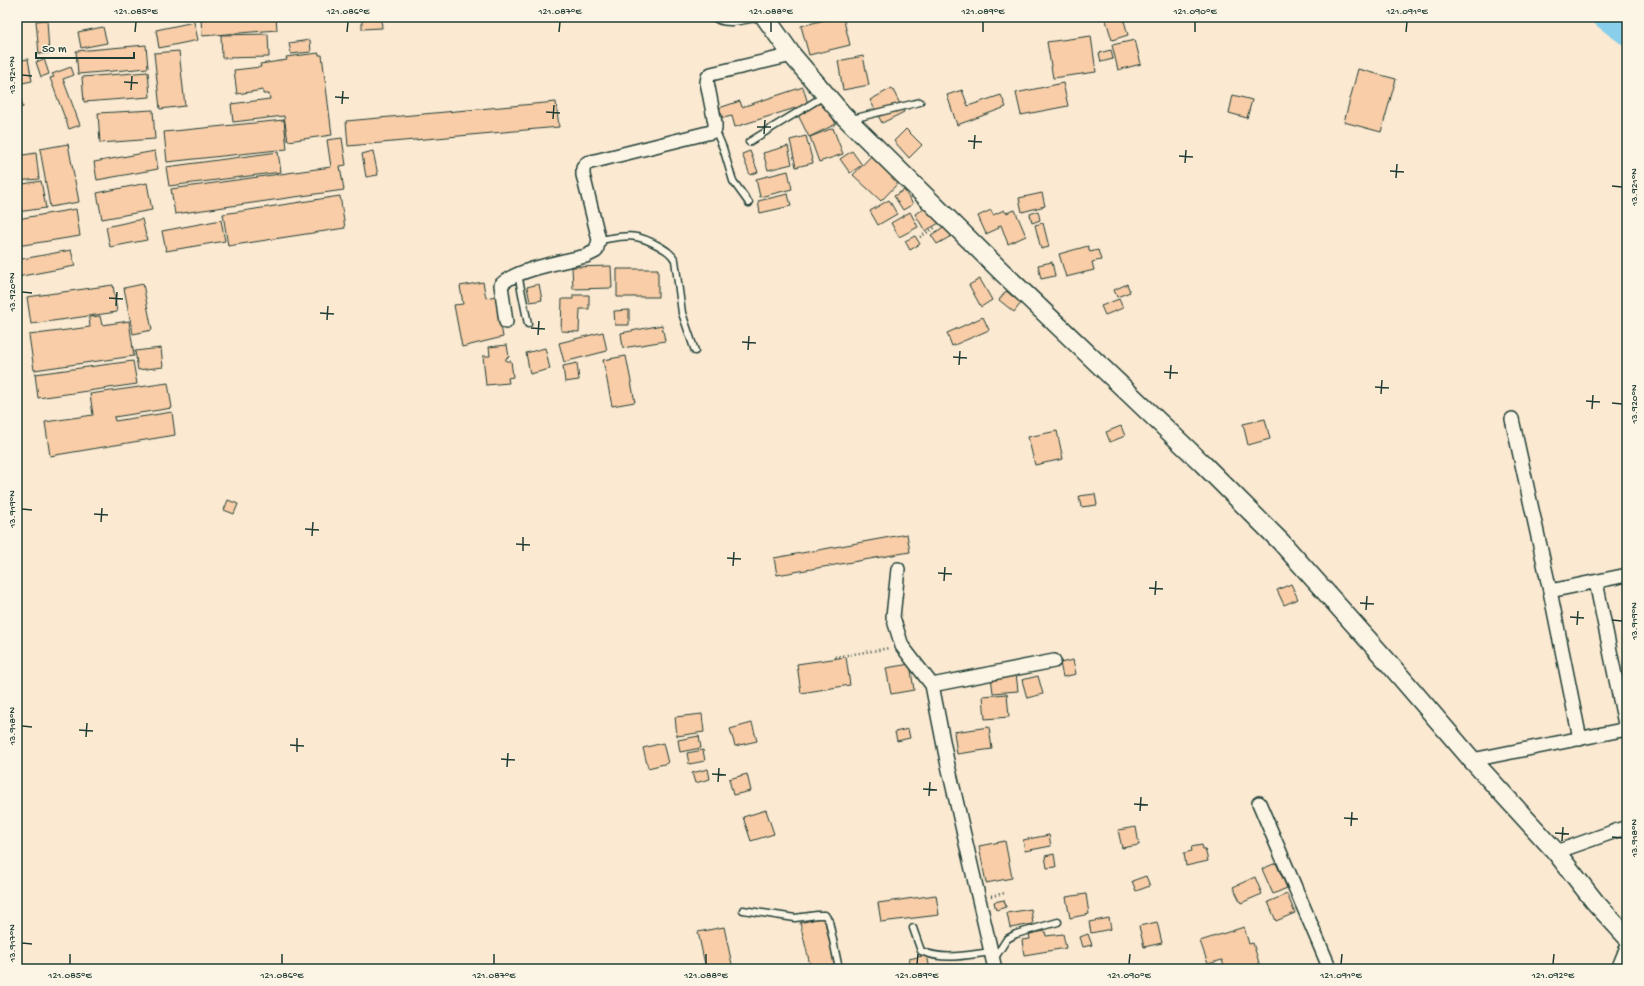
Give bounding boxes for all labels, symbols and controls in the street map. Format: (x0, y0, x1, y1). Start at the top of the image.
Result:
text: 121.085°E (113, 6, 158, 18)
text: 121.086°E (325, 6, 370, 18)
text: 121.087°E (537, 6, 582, 18)
text: 121.088°E (748, 6, 794, 18)
text: 121.089°E (960, 6, 1005, 18)
text: 121.090°E (1172, 6, 1217, 18)
text: 121.091°E (1385, 6, 1429, 18)
scale bar (36, 34, 134, 60)
text: 50 m (42, 43, 67, 57)
text: 13.921°N (7, 56, 19, 95)
text: 13.921°N (1629, 168, 1641, 207)
text: 13.920°N (7, 272, 19, 313)
text: 13.920°N (1629, 384, 1641, 425)
text: 13.919°N (7, 490, 19, 529)
text: 13.919°N (1629, 602, 1641, 641)
text: 13.918°N (7, 707, 19, 746)
text: 13.918°N (1629, 819, 1641, 858)
text: 13.917°N (7, 924, 19, 963)
text: 121.085°E (47, 970, 92, 982)
text: 121.086°E (259, 970, 304, 982)
text: 121.087°E (471, 970, 516, 982)
text: 121.088°E (683, 970, 729, 982)
text: 121.089°E (894, 970, 939, 982)
text: 121.090°E (1106, 970, 1151, 982)
text: 121.091°E (1319, 970, 1363, 982)
text: 121.092°E (1531, 970, 1575, 982)

